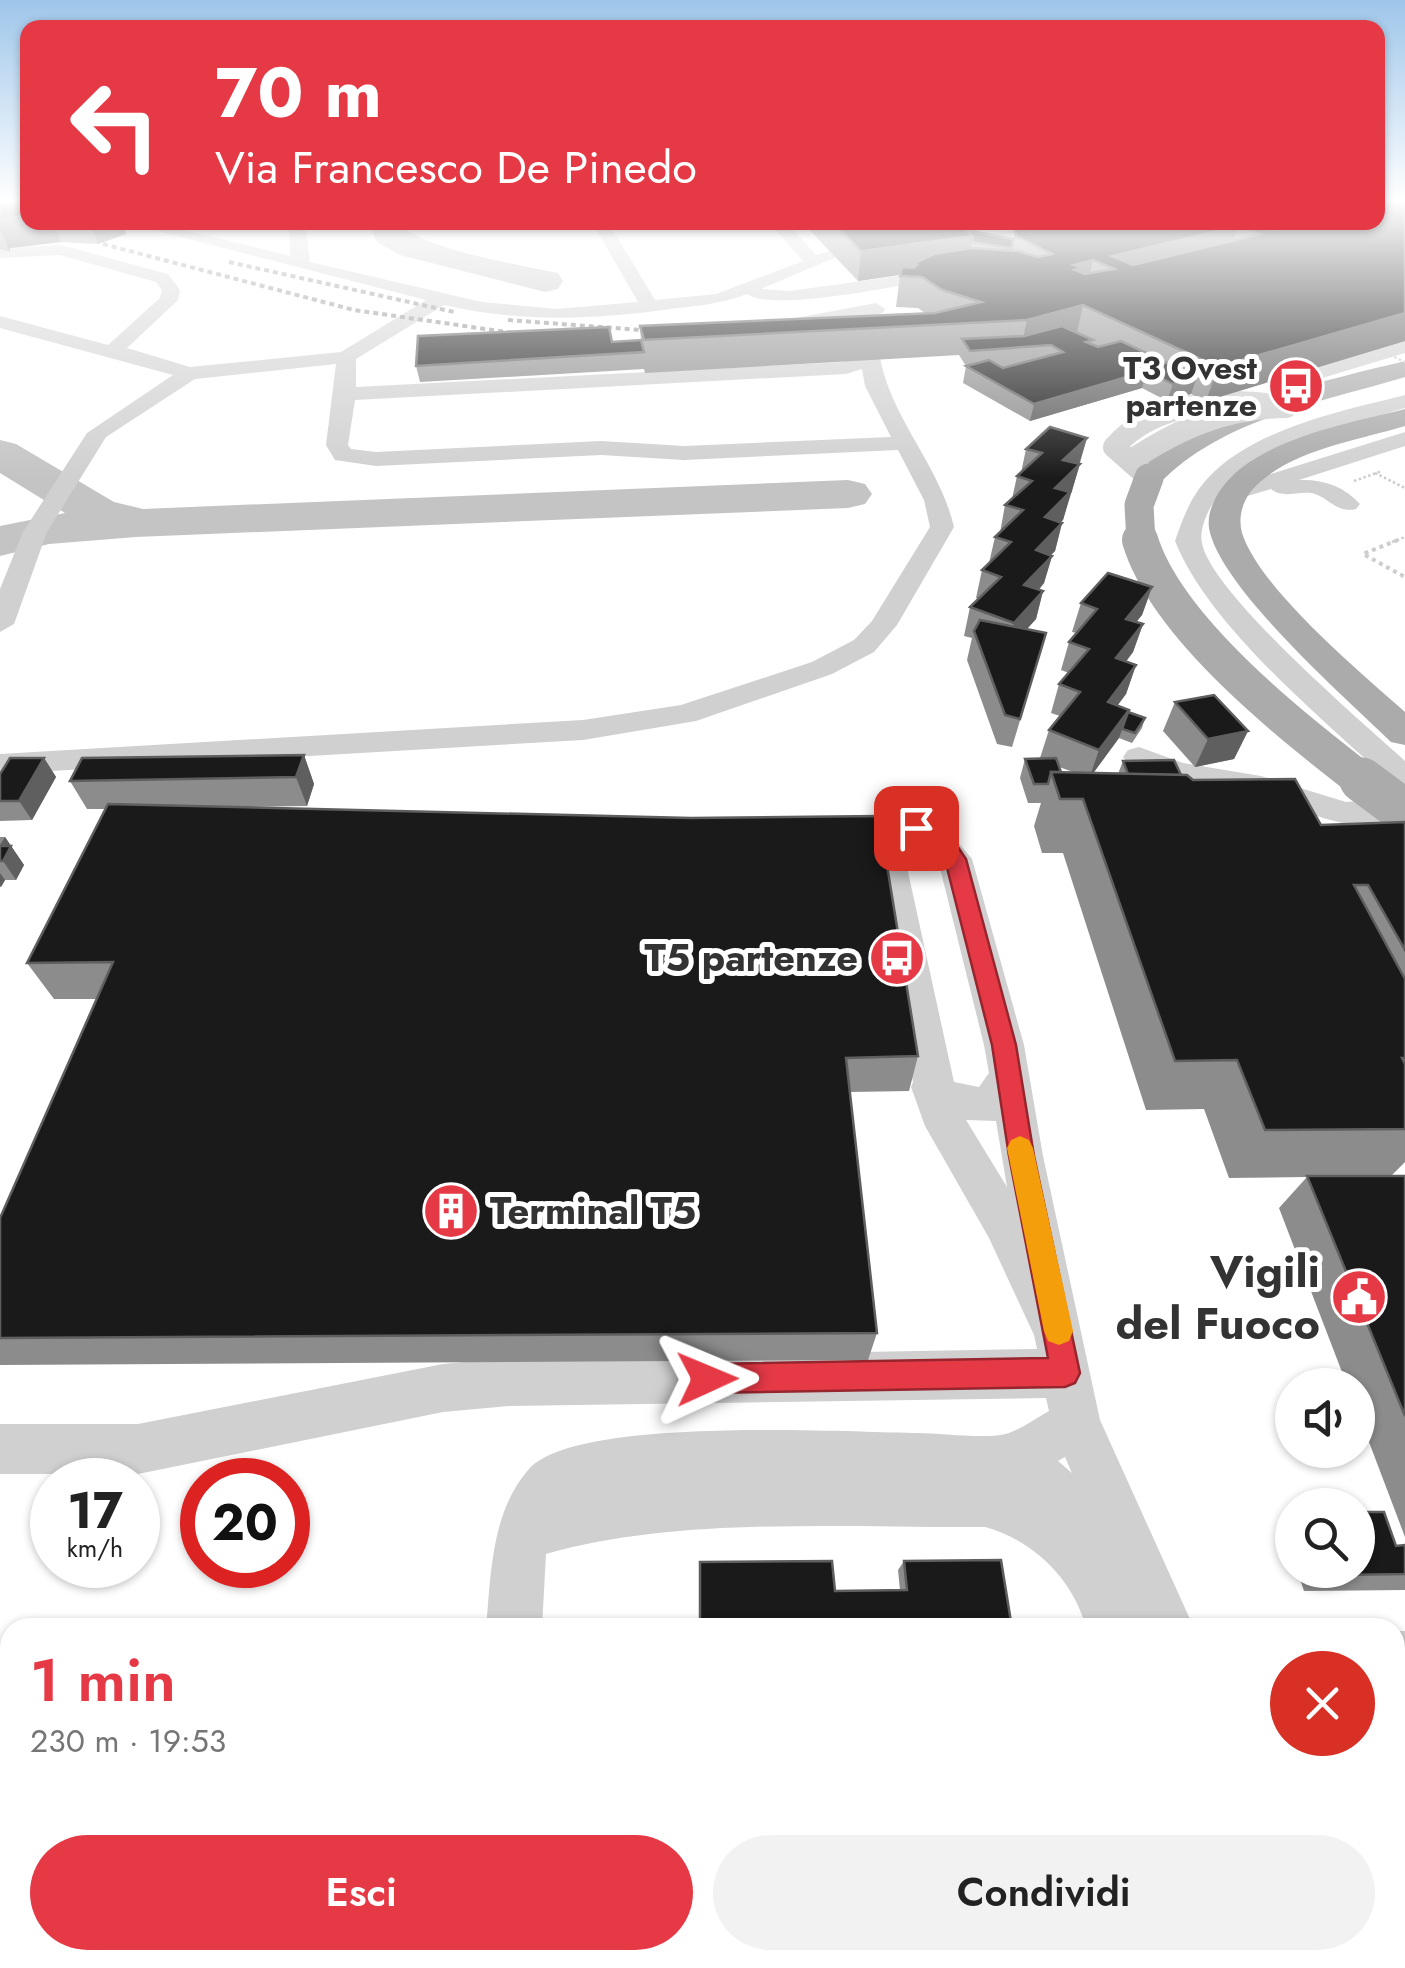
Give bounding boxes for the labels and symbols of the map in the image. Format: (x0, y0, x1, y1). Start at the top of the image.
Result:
place label: T3 Ovest partenze (1123, 345, 1258, 428)
bus stop icon: T3 Ovest partenze (1266, 356, 1326, 416)
pin (874, 786, 959, 871)
bus stop icon: T5 partenze (867, 928, 927, 988)
place label: T5 partenze (644, 930, 858, 985)
building icon: Terminal T5 (421, 1181, 481, 1241)
place label: Terminal T5 (490, 1183, 696, 1238)
place label: Vigili del Fuoco (1116, 1239, 1320, 1356)
public building icon: Vigili del Fuoco (1329, 1267, 1389, 1327)
position arrow (655, 1327, 759, 1431)
speed limit sign: 20 (180, 1458, 310, 1588)

